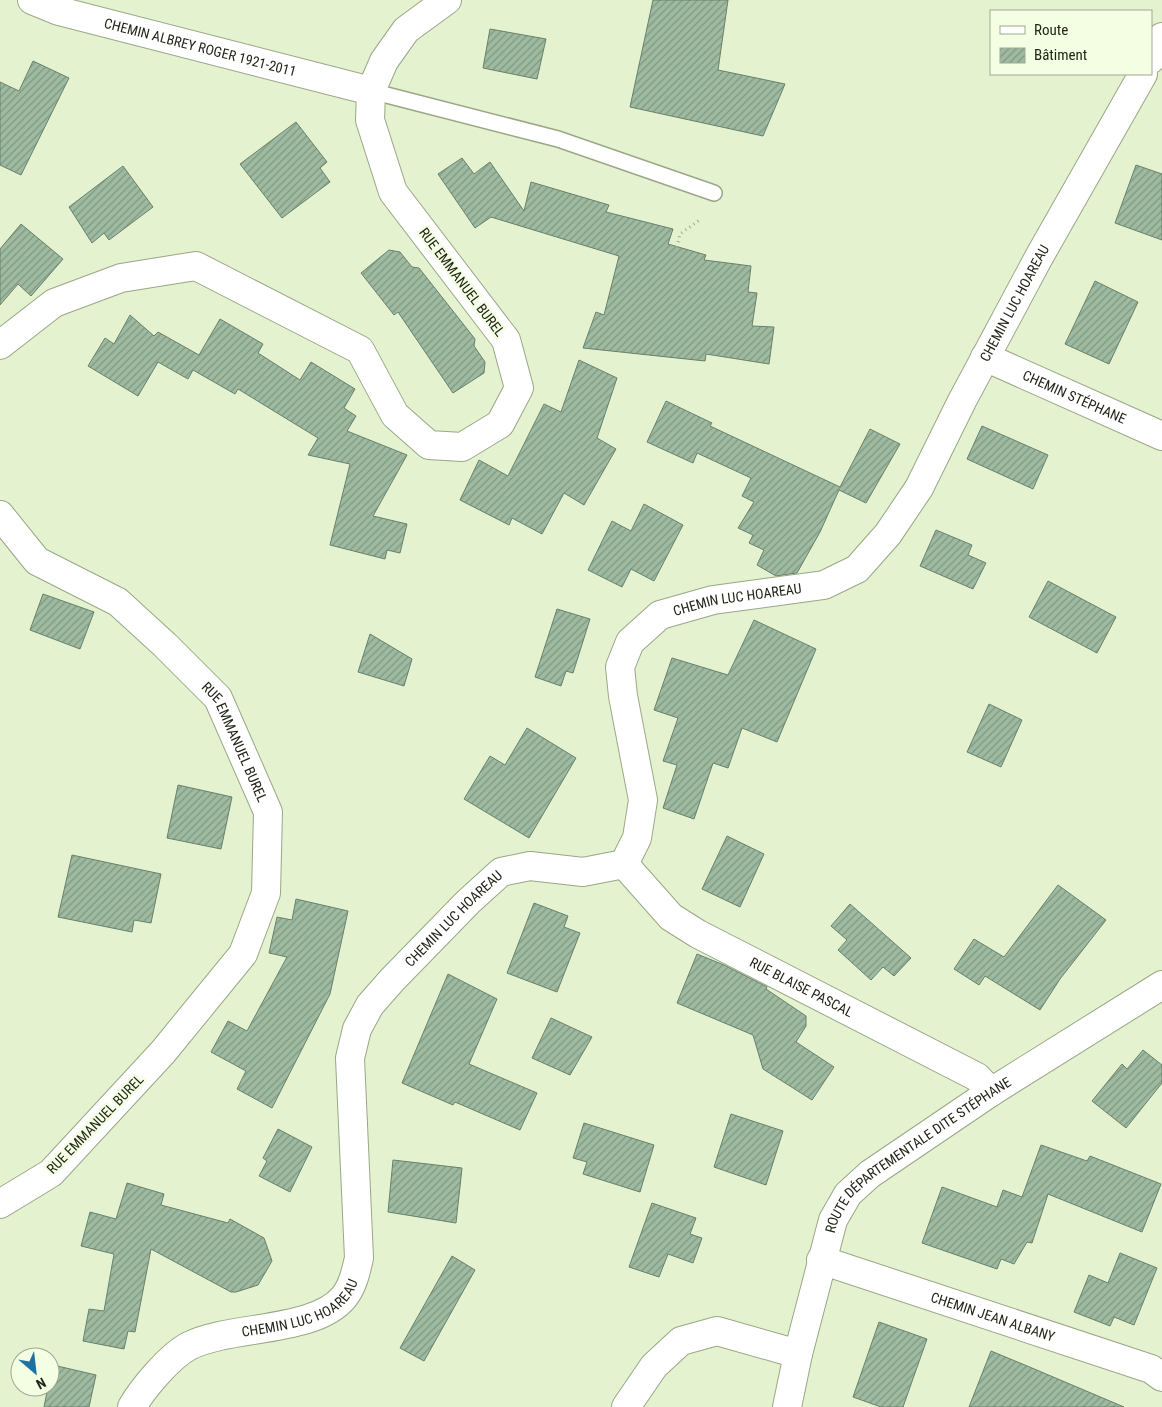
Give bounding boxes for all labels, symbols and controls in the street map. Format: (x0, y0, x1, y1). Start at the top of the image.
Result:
legend (990, 10, 1152, 75)
street label: CHEMIN ALBREY ROGER 1921-2011 (103, 15, 298, 80)
text: Route (1034, 21, 1068, 39)
text: Bâtiment (1034, 46, 1087, 64)
street label: RUE EMMANUEL BUREL (416, 225, 508, 340)
street label: CHEMIN LUC HOAREAU (977, 242, 1052, 364)
street label: CHEMIN STÉPHANE (1020, 367, 1129, 427)
street label: CHEMIN LUC HOAREAU (671, 580, 803, 619)
street label: RUE EMMANUEL BUREL (199, 679, 271, 804)
street label: CHEMIN LUC HOAREAU (402, 867, 505, 970)
street label: RUE BLAISE PASCAL (747, 954, 856, 1020)
street label: RUE EMMANUEL BUREL (44, 1071, 147, 1177)
street label: ROUTE DÉPARTEMENTALE DITE STÉPHANE (822, 1074, 1014, 1235)
street label: CHEMIN LUC HOAREAU (240, 1276, 361, 1340)
street label: CHEMIN JEAN ALBANY (929, 1289, 1058, 1345)
north arrow (10, 1347, 60, 1397)
text: N (34, 1374, 49, 1393)

